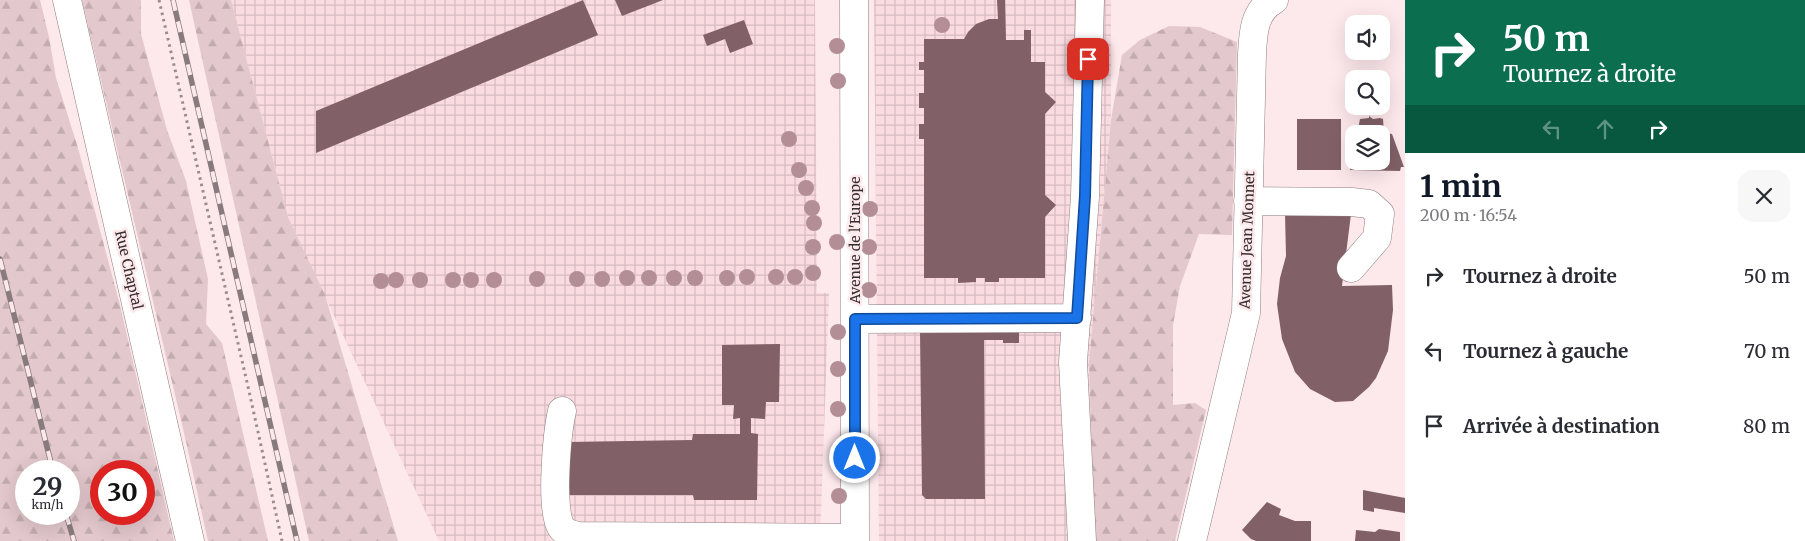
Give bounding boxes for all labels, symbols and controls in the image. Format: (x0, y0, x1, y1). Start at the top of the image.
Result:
map controls (1345, 15, 1390, 170)
button: sound (1345, 15, 1390, 60)
text: 50 m (1503, 17, 1590, 61)
icon: right (1420, 20, 1485, 85)
pin (1067, 38, 1109, 80)
icon: arrive (1074, 45, 1102, 73)
text: Tournez à droite (1503, 60, 1676, 88)
button: search (1345, 70, 1390, 115)
icon: left (1538, 115, 1566, 143)
icon: ahead (1591, 115, 1619, 143)
icon: right (1644, 115, 1672, 143)
button: layers (1345, 125, 1390, 170)
text: 1 min (1420, 167, 1502, 205)
street label: Avenue Jean Monnet (1236, 170, 1258, 310)
button: close (1738, 170, 1790, 222)
street label: Avenue de l'Europe (846, 176, 864, 305)
text: 200 m · 16:54 (1420, 205, 1517, 225)
street label: Rue Chaptal (111, 229, 147, 312)
icon: right (1420, 262, 1448, 290)
text: Tournez à droite (1463, 264, 1617, 288)
text: 50 m (1744, 264, 1790, 288)
icon: left (1420, 337, 1448, 365)
text: Tournez à gauche (1463, 339, 1628, 363)
text: 70 m (1744, 339, 1790, 363)
icon: arrive (1420, 412, 1448, 440)
text: Arrivée à destination (1463, 414, 1660, 438)
text: 80 m (1743, 414, 1790, 438)
position arrow (828, 431, 880, 483)
speed limit sign: 30 (90, 460, 155, 525)
text: 29 (33, 470, 62, 502)
text: km/h (32, 497, 63, 512)

